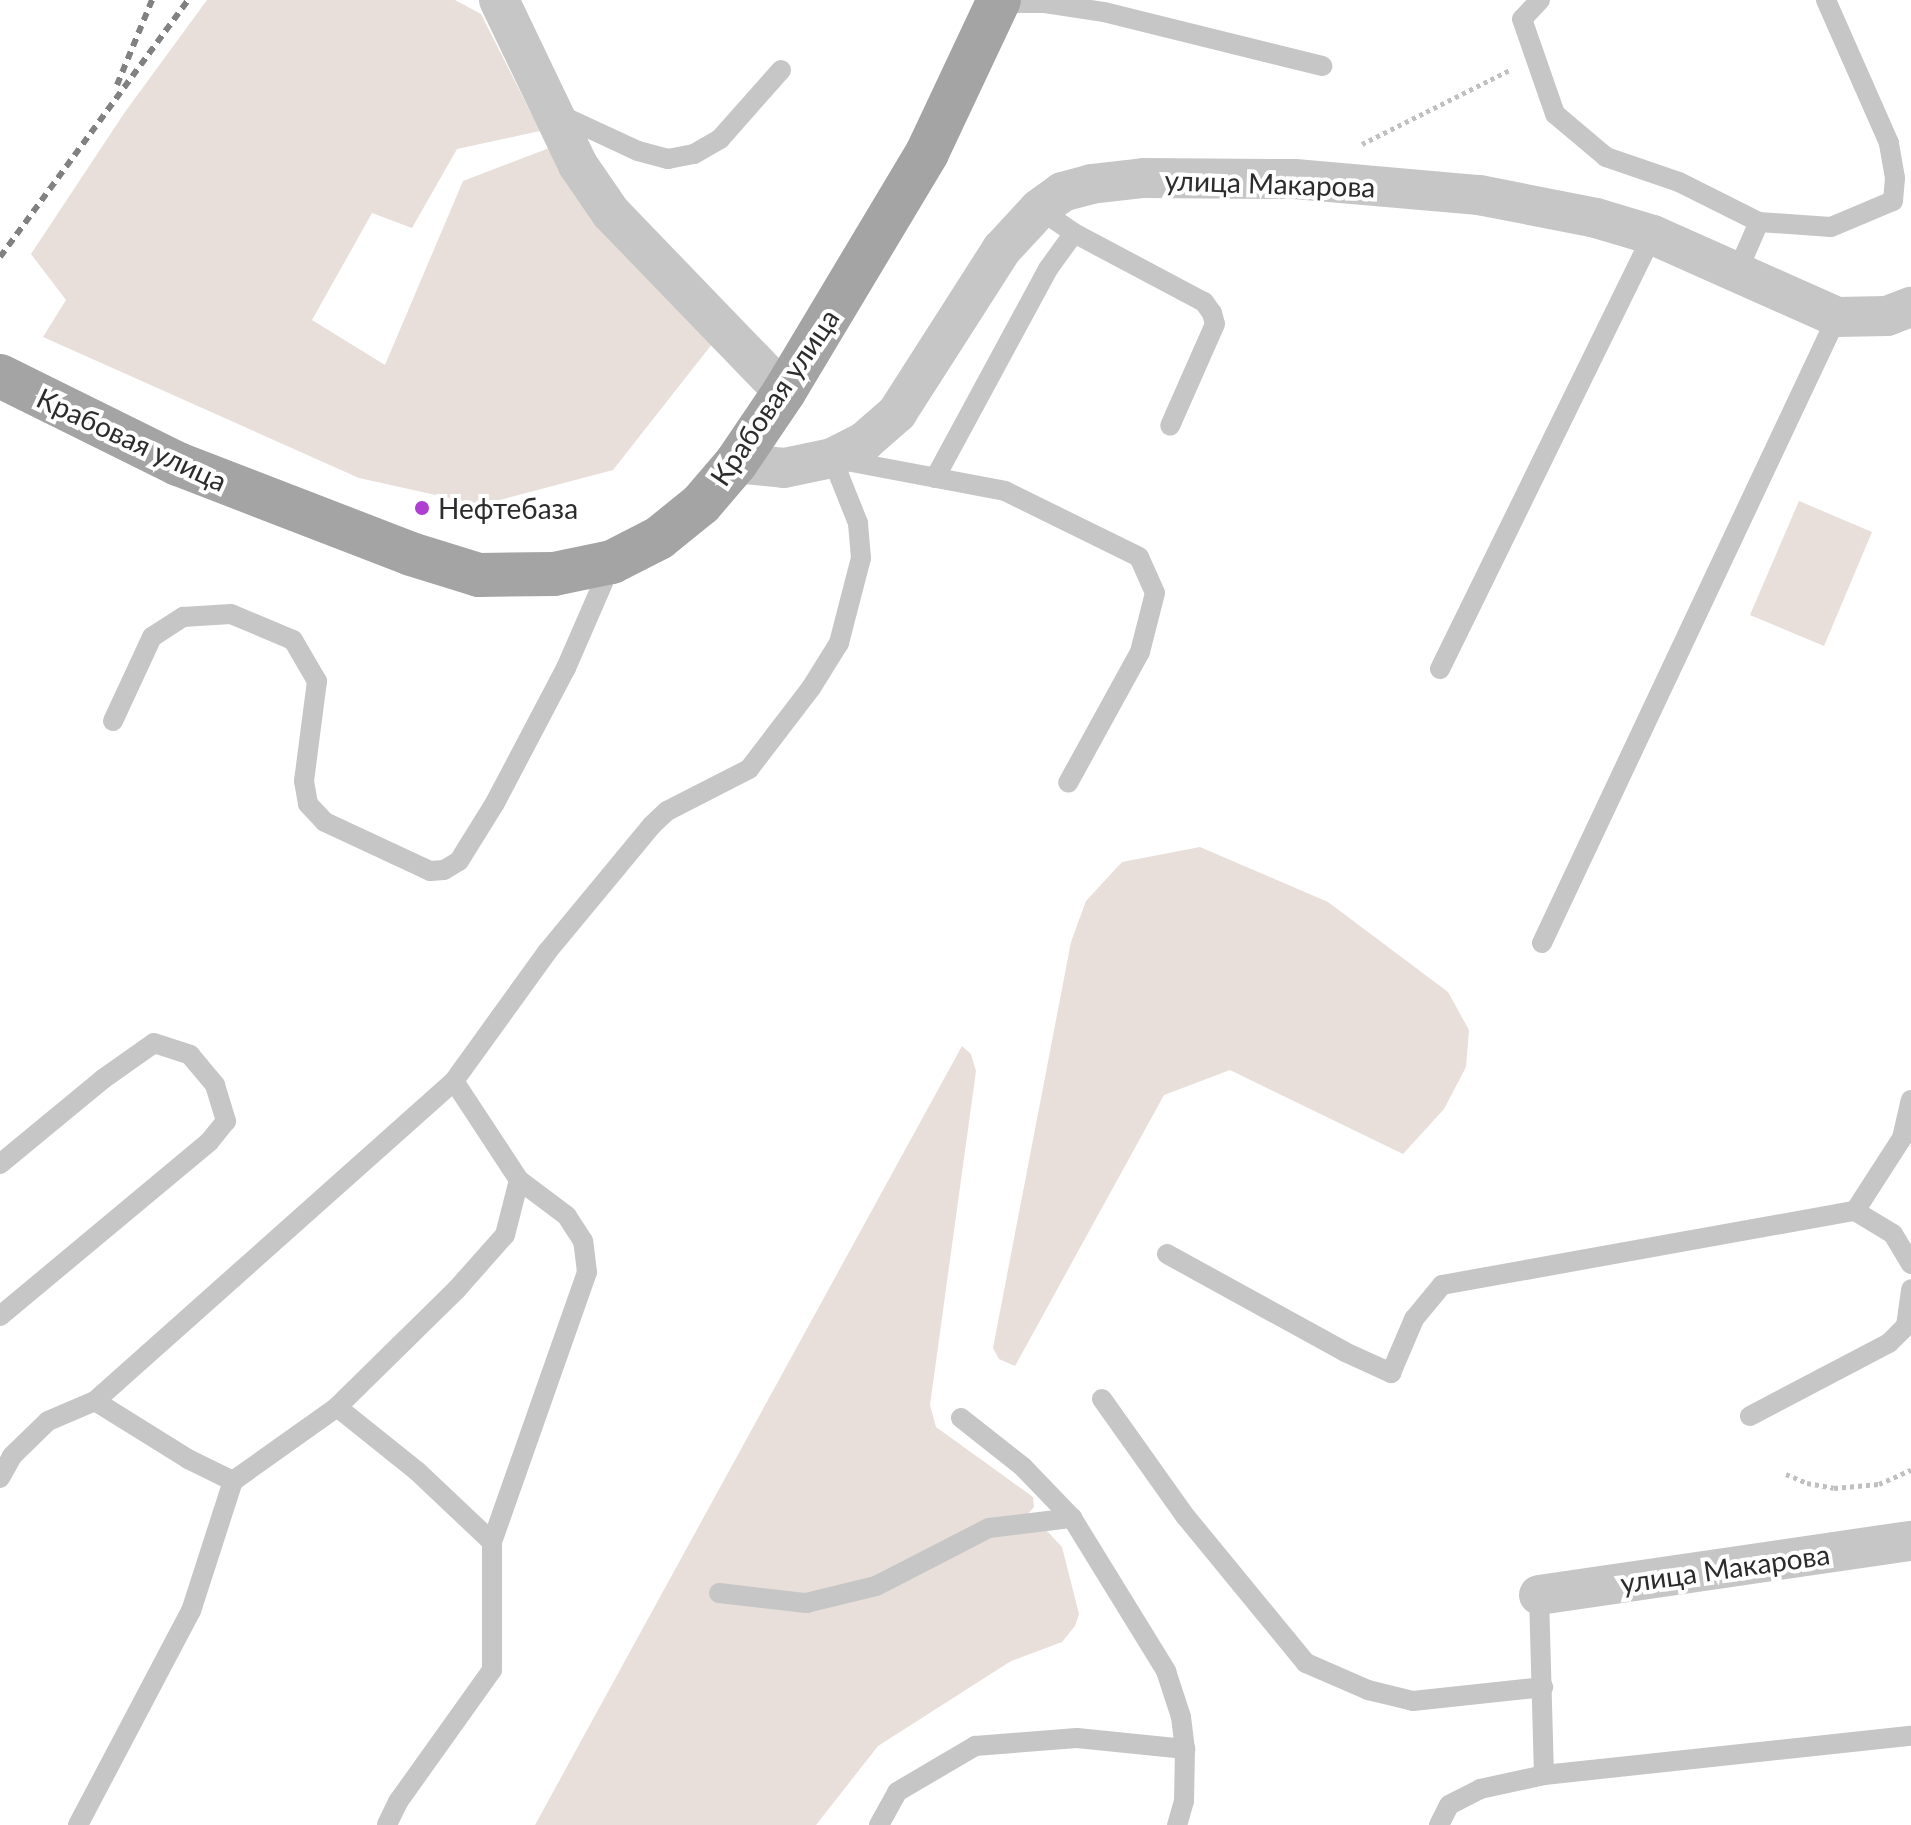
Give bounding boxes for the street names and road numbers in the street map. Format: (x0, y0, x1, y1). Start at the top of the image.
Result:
street label: улица Макарова (1164, 163, 1376, 203)
street label: Крабовая улица (703, 302, 845, 492)
street label: Крабовая улица (32, 380, 232, 498)
street label: улица Макарова (1618, 1537, 1832, 1599)

